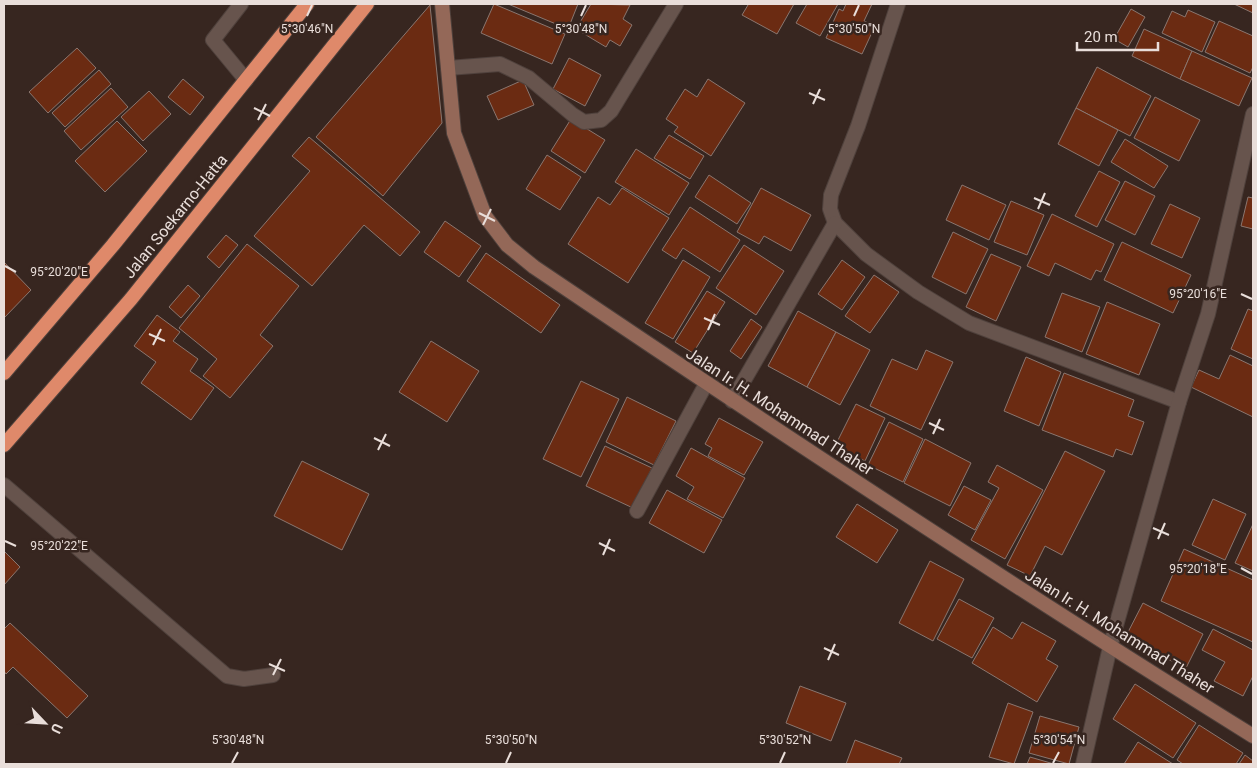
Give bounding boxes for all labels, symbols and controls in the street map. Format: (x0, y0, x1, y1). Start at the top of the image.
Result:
scale bar (1077, 20, 1158, 52)
text: 5°30'46"N (281, 22, 333, 36)
text: 5°30'48"N (555, 22, 607, 36)
text: 5°30'50"N (828, 22, 880, 36)
text: 20 m (1084, 28, 1118, 46)
street label: Jalan Soekarno-Hatta (120, 151, 231, 282)
text: 95°20'20"E (30, 265, 88, 279)
text: 95°20'16"E (1169, 287, 1227, 301)
street label: Jalan Ir. H. Mohammad Thaher (683, 344, 877, 479)
text: 95°20'22"E (30, 539, 88, 553)
text: 95°20'18"E (1169, 562, 1227, 576)
street label: Jalan Ir. H. Mohammad Thaher (1022, 565, 1218, 698)
north arrow (20, 698, 70, 748)
text: U (48, 721, 66, 736)
text: 5°30'48"N (212, 733, 264, 747)
text: 5°30'50"N (485, 733, 537, 747)
text: 5°30'52"N (759, 733, 811, 747)
text: 5°30'54"N (1033, 733, 1085, 747)

